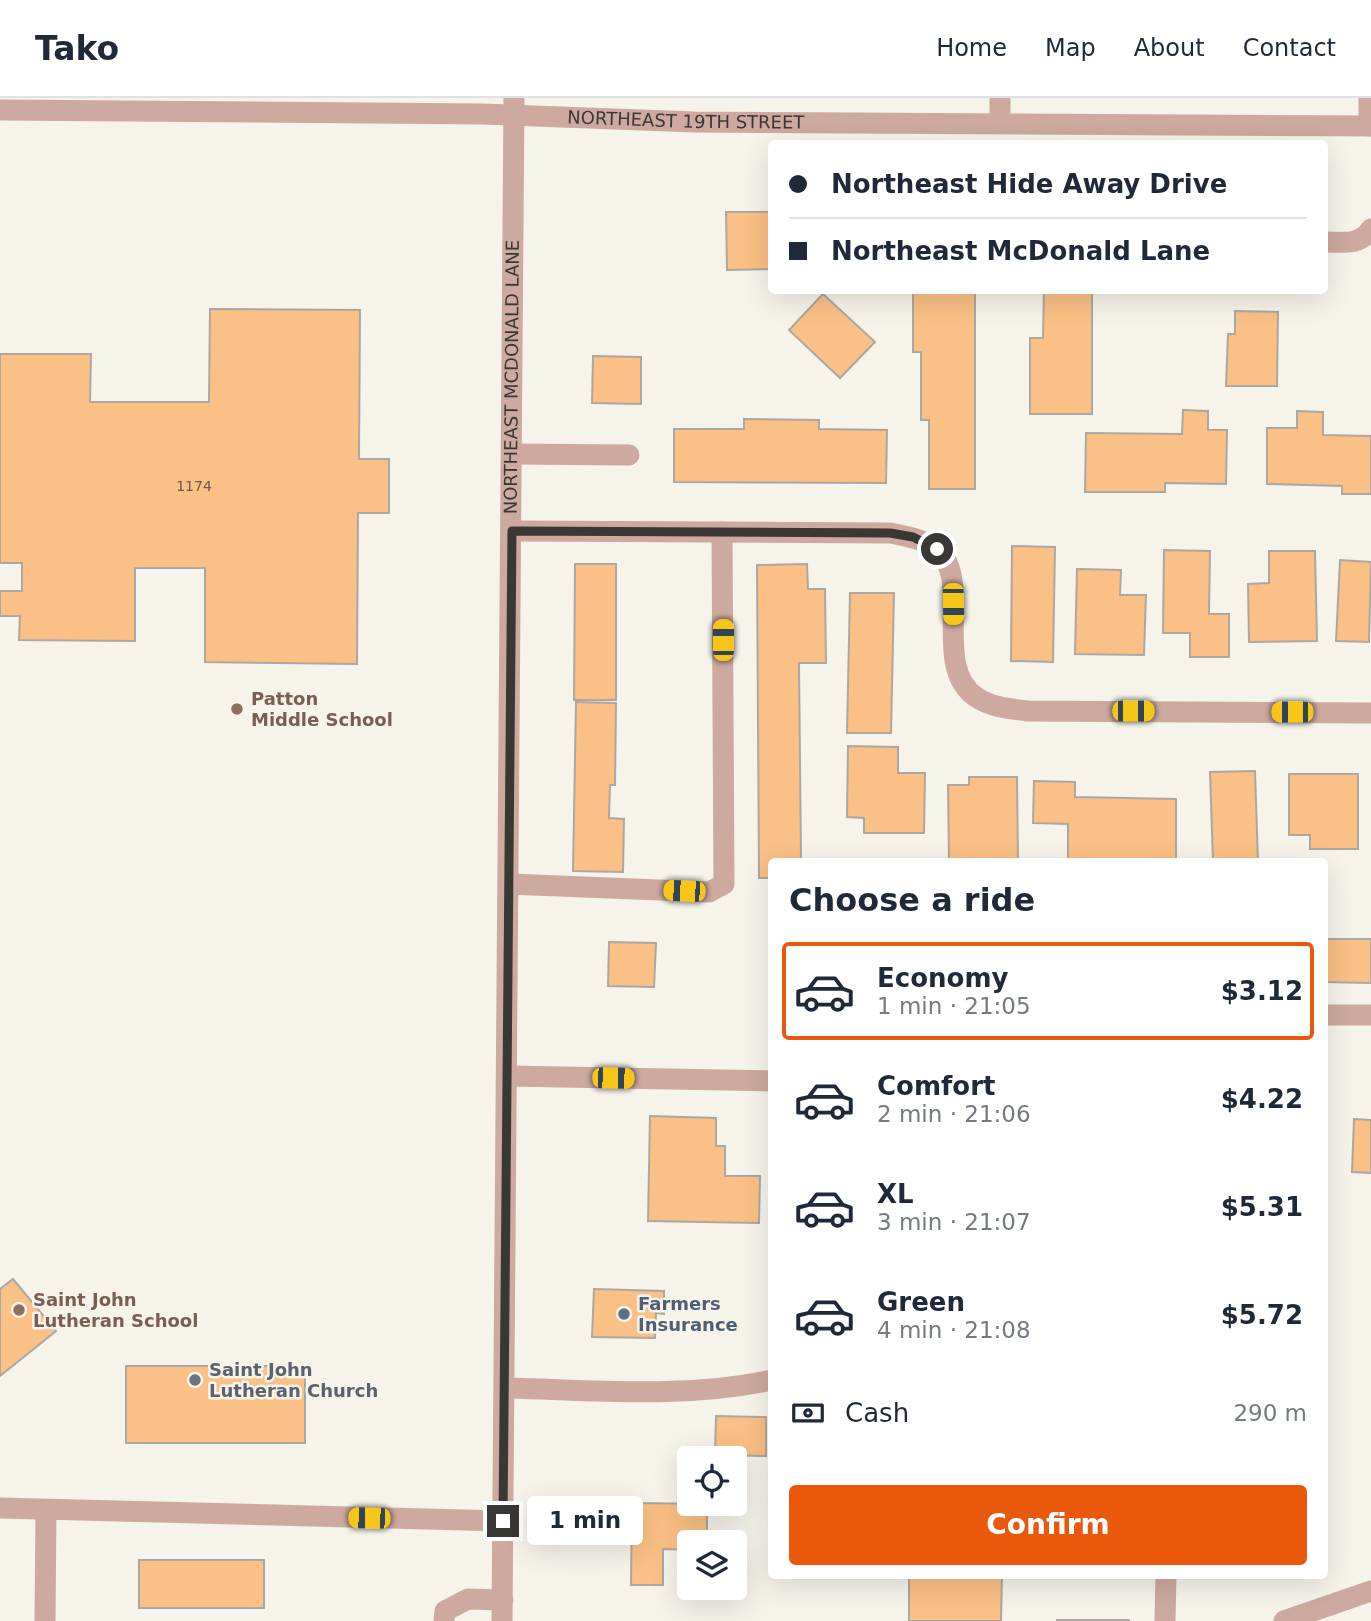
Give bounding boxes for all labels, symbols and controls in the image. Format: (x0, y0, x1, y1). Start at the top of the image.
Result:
text: Tako (35, 29, 119, 68)
text: Home (936, 34, 1007, 62)
text: Map (1045, 34, 1096, 62)
text: About (1134, 34, 1205, 62)
text: Contact (1243, 34, 1336, 62)
street label: NORTHEAST 19TH STREET (567, 106, 805, 133)
text: Northeast Hide Away Drive (831, 169, 1227, 199)
text: Northeast McDonald Lane (831, 236, 1210, 266)
street label: NORTHEAST MCDONALD LANE (500, 240, 523, 514)
house number: 1174 (176, 478, 212, 494)
route start (921, 533, 953, 565)
car (943, 583, 964, 625)
car (713, 619, 734, 661)
place label: Patton Middle School (251, 688, 393, 730)
marker: Patton Middle School (229, 701, 245, 717)
car (1113, 701, 1155, 722)
car (1272, 702, 1314, 723)
car (663, 880, 706, 902)
text: Choose a ride (789, 881, 1035, 919)
icon: car (793, 960, 856, 1023)
text: Economy (877, 963, 1008, 993)
text: $3.12 (1221, 976, 1303, 1006)
text: 1 min · 21:05 (877, 993, 1031, 1019)
car (592, 1067, 635, 1089)
icon: car (793, 1068, 856, 1131)
text: Comfort (877, 1071, 995, 1101)
text: $4.22 (1221, 1084, 1303, 1114)
text: 2 min · 21:06 (877, 1101, 1031, 1127)
icon: car (793, 1176, 856, 1239)
text: XL (877, 1179, 914, 1209)
text: $5.31 (1221, 1192, 1303, 1222)
text: 3 min · 21:07 (877, 1209, 1031, 1235)
icon: car (793, 1284, 856, 1347)
text: Green (877, 1287, 965, 1317)
place label: Saint John Lutheran School (33, 1289, 198, 1331)
place label: Farmers Insurance (638, 1293, 738, 1335)
text: $5.72 (1221, 1300, 1303, 1330)
marker: Saint John Lutheran School (11, 1302, 27, 1318)
marker: Farmers Insurance (616, 1306, 632, 1322)
text: 4 min · 21:08 (877, 1317, 1031, 1343)
place label: Saint John Lutheran Church (209, 1359, 378, 1401)
marker: Saint John Lutheran Church (187, 1372, 203, 1388)
icon: cash (789, 1394, 827, 1432)
text: Cash (845, 1398, 909, 1428)
text: 290 m (1233, 1400, 1307, 1426)
map controls (677, 1446, 747, 1600)
button: locate (677, 1446, 747, 1516)
button: Confirm (789, 1485, 1307, 1565)
callout: 1 min (528, 1496, 643, 1546)
route end (487, 1505, 519, 1537)
car (348, 1507, 391, 1529)
text: 1 min (549, 1507, 621, 1533)
button: layers (677, 1530, 747, 1600)

